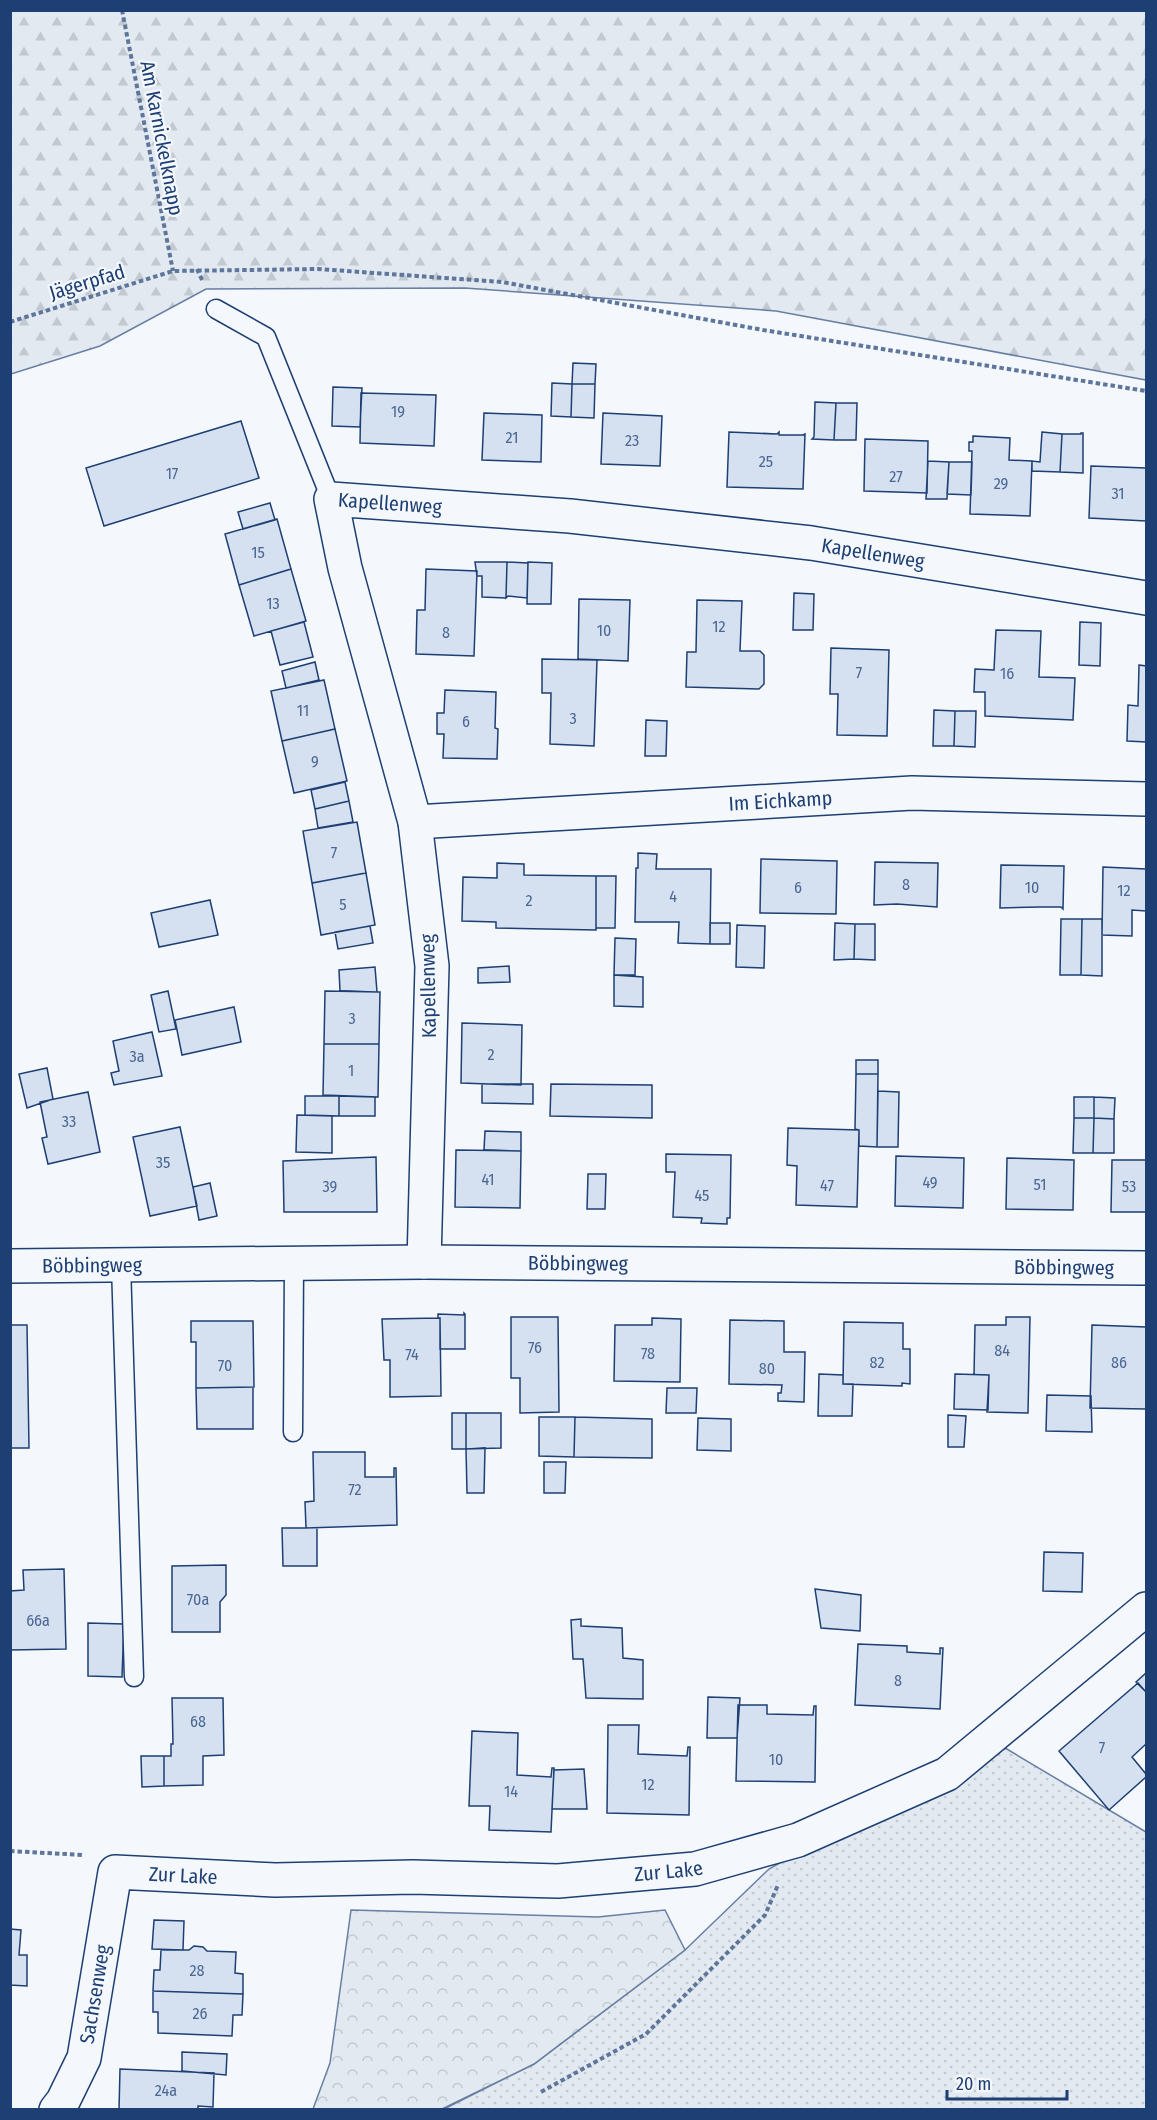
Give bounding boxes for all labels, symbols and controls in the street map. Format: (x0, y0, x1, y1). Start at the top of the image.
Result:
street label: Am Karnickelknapp (135, 59, 189, 217)
street label: Jägerpfad (46, 259, 128, 305)
house number: 19 (391, 402, 405, 421)
house number: 21 (506, 428, 518, 447)
house number: 23 (625, 431, 639, 450)
house number: 25 (759, 452, 773, 471)
house number: 17 (166, 464, 179, 483)
house number: 27 (889, 467, 903, 486)
house number: 29 (994, 474, 1009, 493)
house number: 31 (1111, 484, 1125, 503)
street label: Kapellenweg (337, 488, 443, 519)
street label: Kapellenweg (820, 533, 927, 574)
house number: 15 (251, 543, 265, 562)
house number: 13 (266, 594, 280, 613)
house number: 12 (712, 617, 726, 636)
house number: 10 (597, 621, 611, 640)
house number: 8 (442, 623, 450, 642)
house number: 7 (856, 663, 863, 682)
house number: 16 (1000, 664, 1014, 683)
house number: 11 (297, 701, 309, 720)
house number: 3 (569, 709, 577, 728)
house number: 6 (462, 712, 470, 731)
house number: 9 (311, 752, 319, 771)
street label: Im Eichkamp (728, 786, 833, 816)
house number: 7 (331, 843, 338, 862)
house number: 8 (902, 875, 910, 894)
house number: 6 (794, 878, 802, 897)
house number: 10 (1025, 878, 1039, 897)
house number: 12 (1117, 881, 1131, 900)
house number: 4 (669, 887, 677, 906)
house number: 2 (525, 891, 533, 910)
house number: 5 (339, 895, 347, 914)
street label: Kapellenweg (415, 933, 441, 1038)
house number: 3 (348, 1009, 356, 1028)
house number: 2 (487, 1045, 495, 1064)
house number: 3a (129, 1047, 145, 1066)
house number: 1 (348, 1061, 354, 1080)
house number: 33 (62, 1112, 76, 1131)
house number: 35 (156, 1153, 170, 1172)
house number: 41 (481, 1170, 495, 1189)
house number: 49 (922, 1173, 938, 1192)
house number: 51 (1034, 1175, 1046, 1194)
house number: 47 (820, 1176, 834, 1195)
house number: 39 (323, 1177, 338, 1196)
house number: 53 (1122, 1177, 1136, 1196)
house number: 45 (695, 1186, 709, 1205)
street label: Böbbingweg (528, 1251, 629, 1276)
street label: Böbbingweg (42, 1253, 143, 1278)
street label: Böbbingweg (1014, 1255, 1115, 1280)
house number: 76 (528, 1338, 542, 1357)
house number: 84 (994, 1341, 1010, 1360)
house number: 78 (641, 1344, 655, 1363)
house number: 74 (405, 1345, 419, 1364)
house number: 82 (870, 1353, 884, 1372)
house number: 86 (1111, 1353, 1127, 1372)
house number: 70 (218, 1356, 232, 1375)
house number: 80 (759, 1359, 775, 1378)
house number: 72 (348, 1480, 362, 1499)
house number: 70a (187, 1590, 209, 1609)
house number: 66a (26, 1611, 50, 1630)
house number: 8 (894, 1671, 902, 1690)
house number: 68 (190, 1712, 206, 1731)
house number: 7 (1099, 1738, 1106, 1757)
house number: 10 (769, 1750, 783, 1769)
house number: 12 (641, 1775, 655, 1794)
house number: 14 (504, 1782, 518, 1801)
street label: Zur Lake (633, 1855, 706, 1886)
street label: Zur Lake (148, 1862, 218, 1889)
street label: Sachsenweg (75, 1942, 115, 2046)
house number: 28 (189, 1961, 205, 1980)
house number: 26 (193, 2004, 208, 2023)
scale bar (947, 2063, 1067, 2101)
text: 20 m (956, 2073, 991, 2095)
house number: 24a (155, 2081, 177, 2100)

